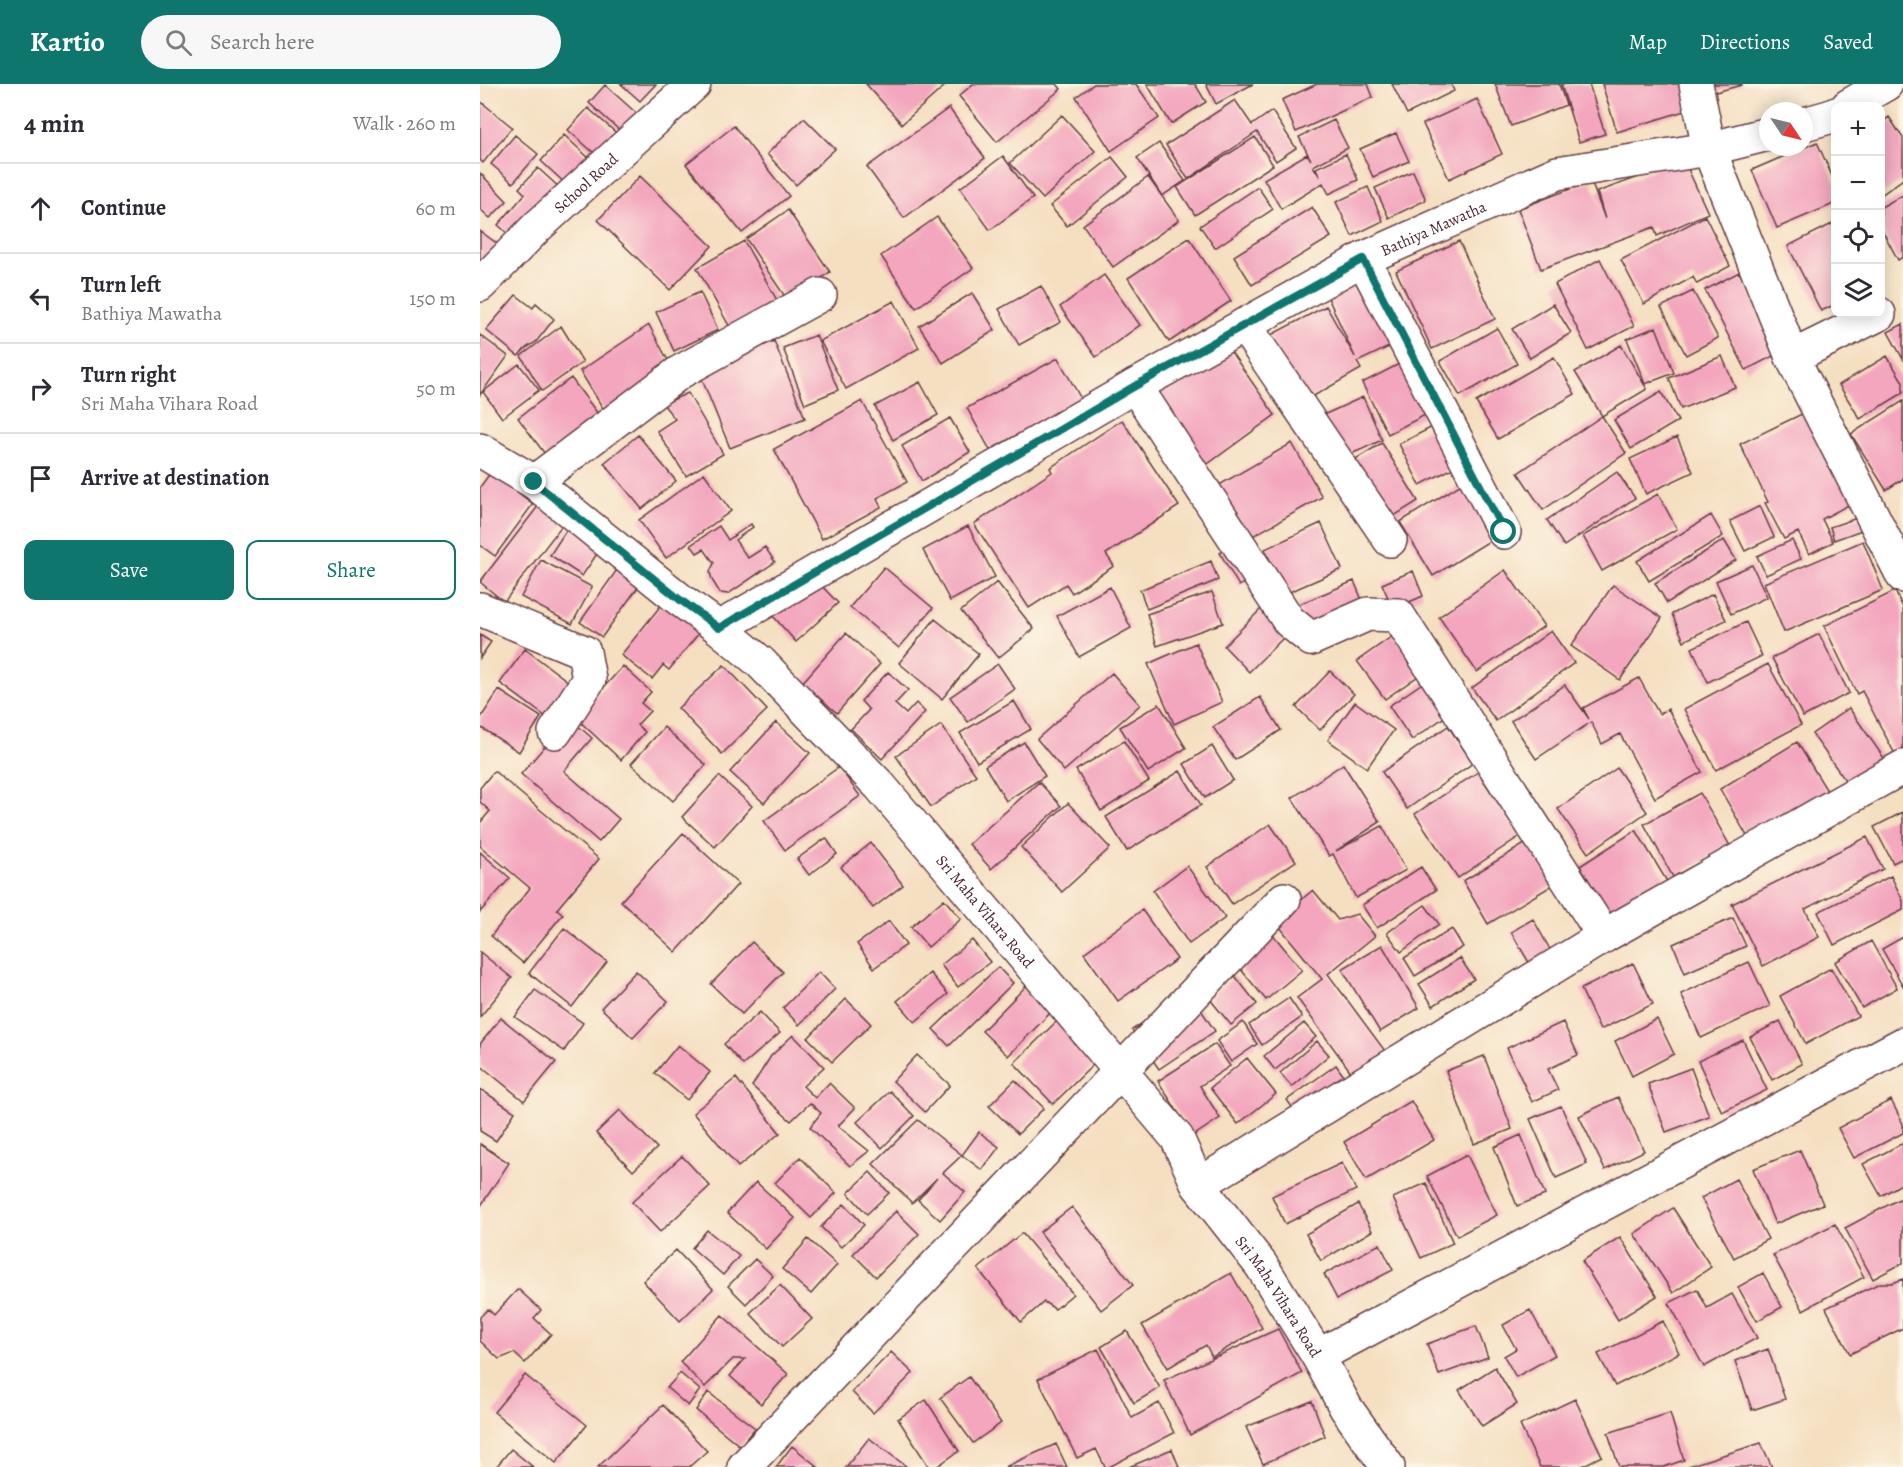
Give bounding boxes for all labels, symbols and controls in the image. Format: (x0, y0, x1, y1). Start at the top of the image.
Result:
search box (141, 15, 561, 69)
text: Kartio (30, 23, 105, 61)
icon: search (162, 26, 195, 59)
text: Search here (210, 27, 315, 57)
text: Map (1629, 28, 1667, 56)
text: Directions (1700, 28, 1790, 56)
text: Saved (1823, 28, 1873, 56)
north arrow (1759, 102, 1813, 156)
map controls (1831, 102, 1885, 318)
button: + (1831, 102, 1885, 156)
text: 4 min (24, 106, 85, 141)
text: Walk · 260 m (353, 110, 456, 137)
street label: School Road (549, 148, 623, 219)
button: − (1831, 156, 1885, 210)
icon: ahead (24, 192, 57, 225)
text: Continue (81, 193, 166, 223)
text: 60 m (416, 195, 456, 222)
street label: Bathiya Mawatha (1377, 196, 1490, 262)
button: locate (1831, 210, 1885, 264)
button: layers (1831, 264, 1885, 318)
text: Turn left (81, 270, 161, 300)
icon: left (24, 282, 57, 315)
text: 150 m (409, 285, 456, 312)
text: Bathiya Mawatha (81, 300, 222, 327)
text: Turn right (81, 360, 177, 390)
icon: right (24, 372, 57, 405)
text: 50 m (416, 375, 456, 402)
text: Sri Maha Vihara Road (81, 390, 258, 417)
icon: arrive (24, 462, 57, 495)
text: Arrive at destination (81, 463, 270, 493)
route end (520, 468, 546, 494)
route start (1490, 518, 1516, 544)
button: Save (24, 540, 234, 600)
button: Share (246, 540, 456, 600)
street label: Sri Maha Vihara Road (931, 850, 1039, 973)
street label: Sri Maha Vihara Road (1230, 1231, 1326, 1362)

